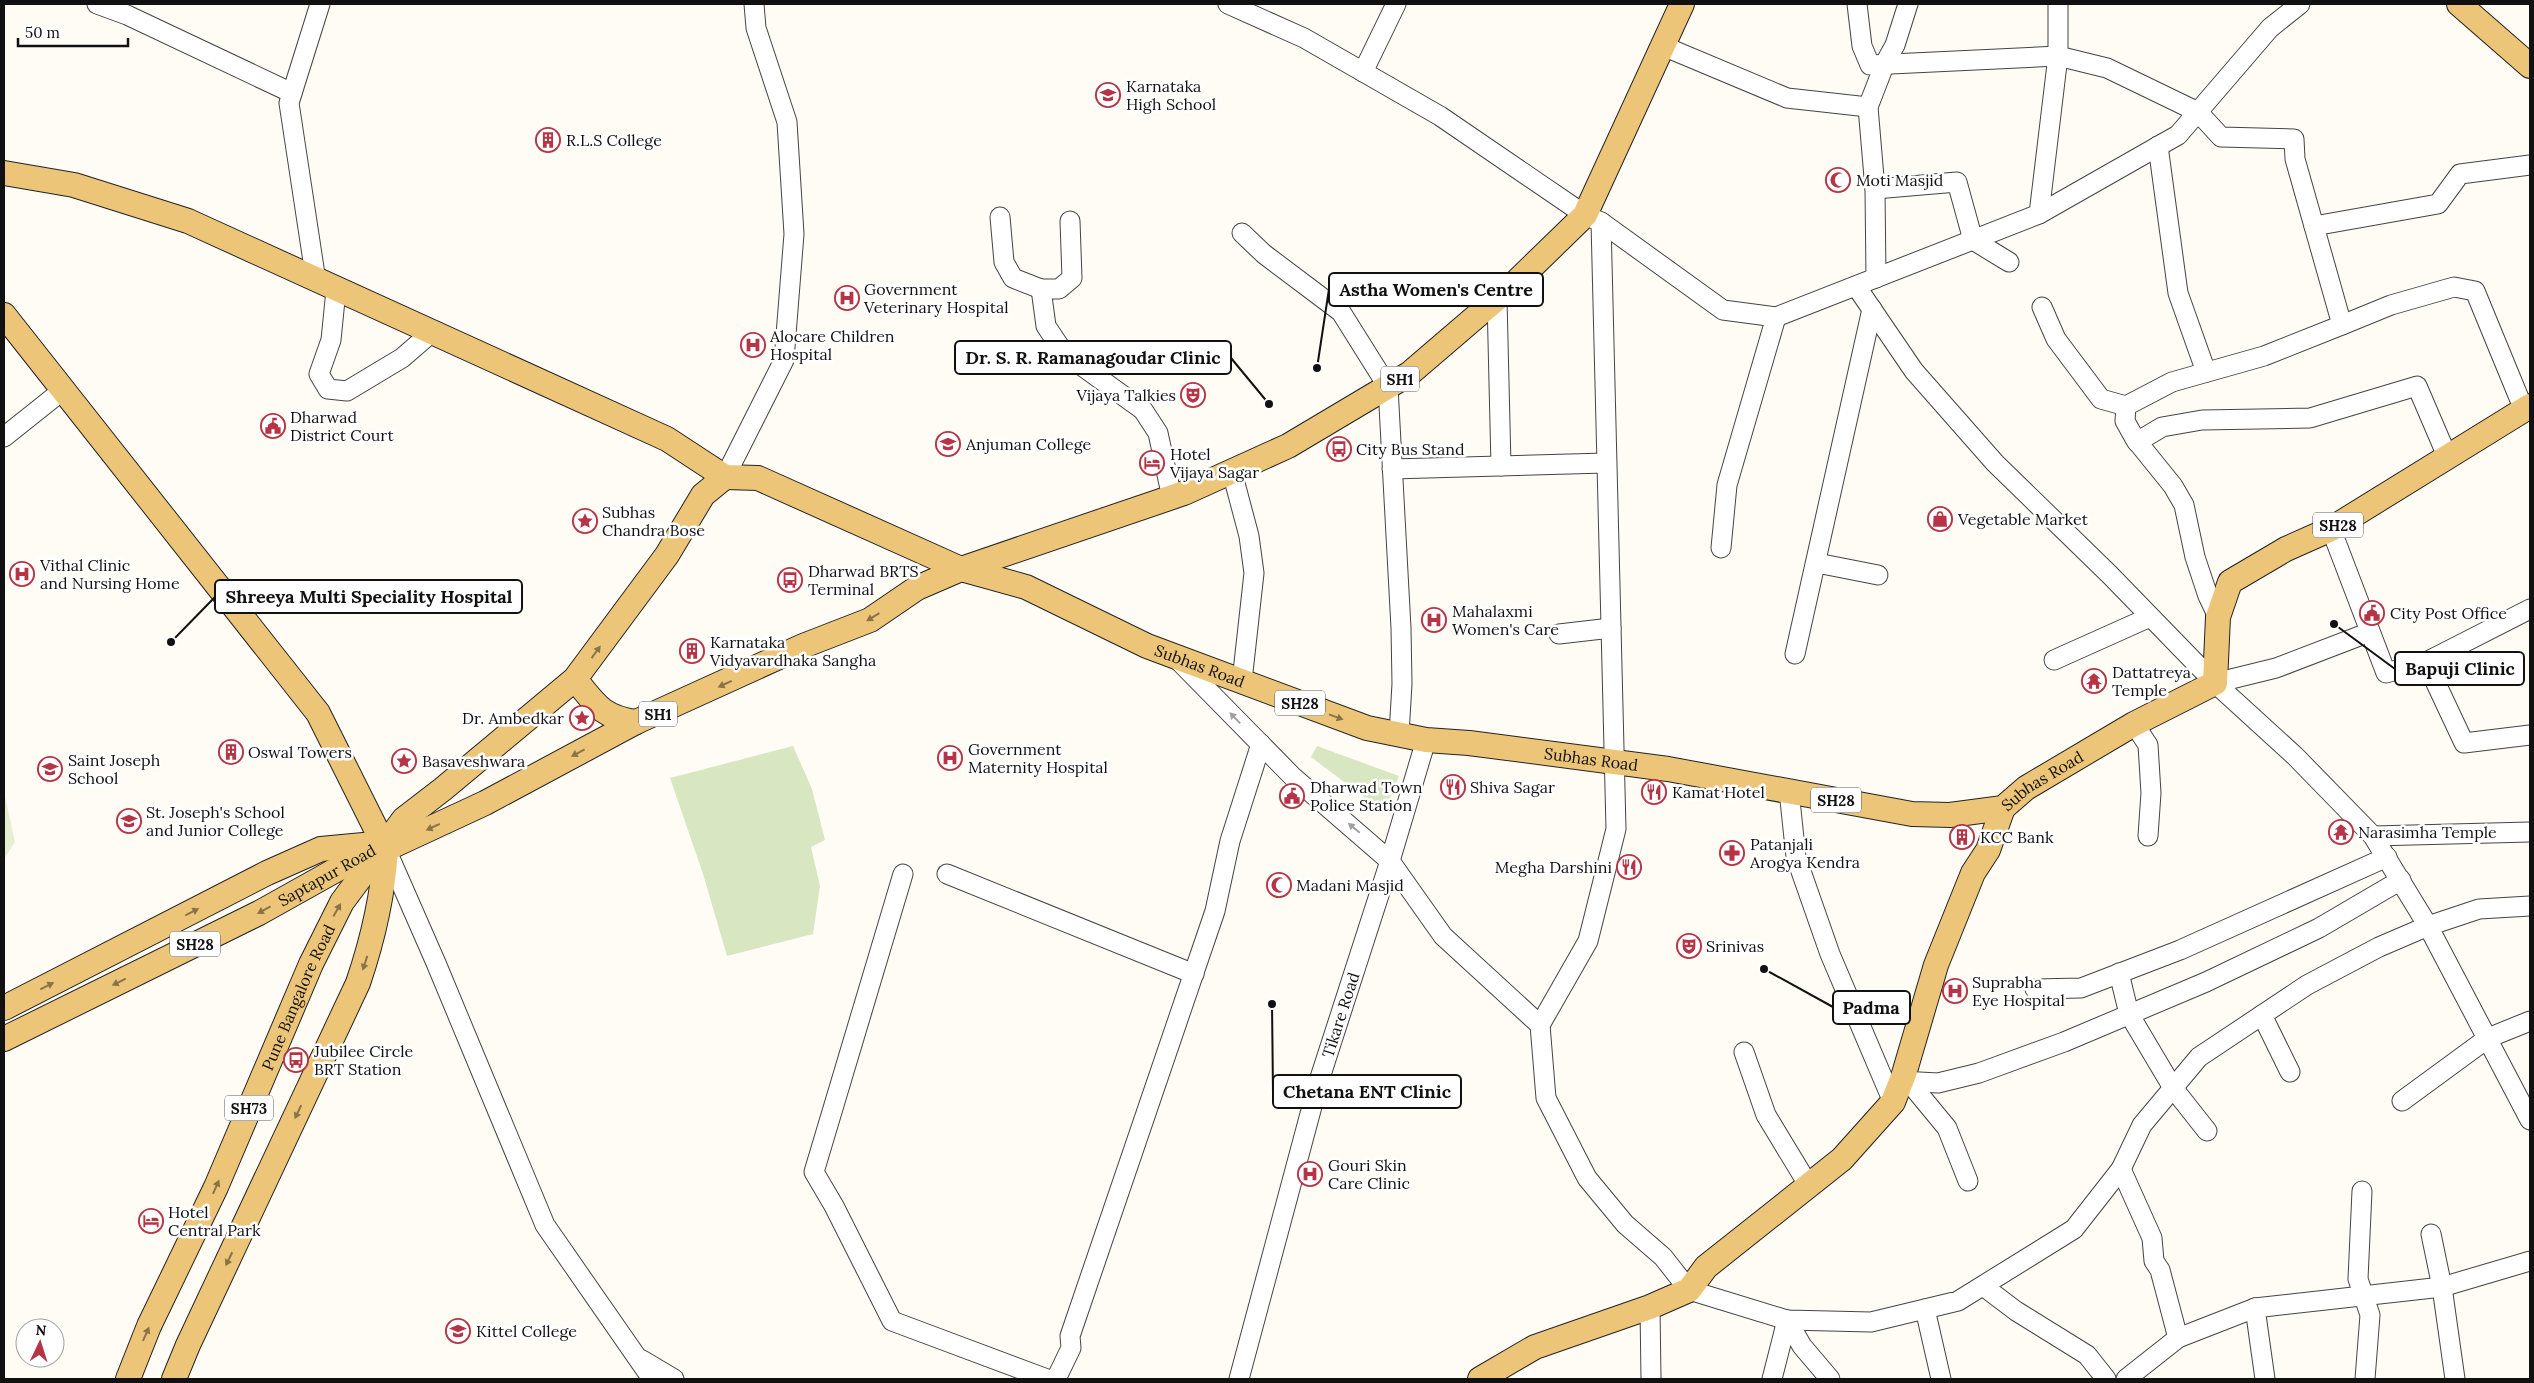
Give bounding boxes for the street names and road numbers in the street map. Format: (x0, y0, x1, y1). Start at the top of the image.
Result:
road number: SH1 (1381, 366, 1419, 392)
road number: SH28 (2313, 512, 2363, 538)
street label: Subhas Road (1152, 640, 1248, 692)
road number: SH28 (1275, 690, 1325, 716)
road number: SH1 (639, 702, 677, 726)
street label: Subhas Road (1543, 743, 1640, 775)
street label: Subhas Road (1997, 746, 2087, 815)
road number: SH28 (1811, 788, 1861, 812)
street label: Saptapur Road (274, 840, 379, 910)
street label: Pune Bangalore Road (257, 921, 339, 1073)
road number: SH28 (170, 932, 220, 956)
street label: Tikare Road (1317, 969, 1364, 1060)
road number: SH73 (225, 1096, 273, 1120)

